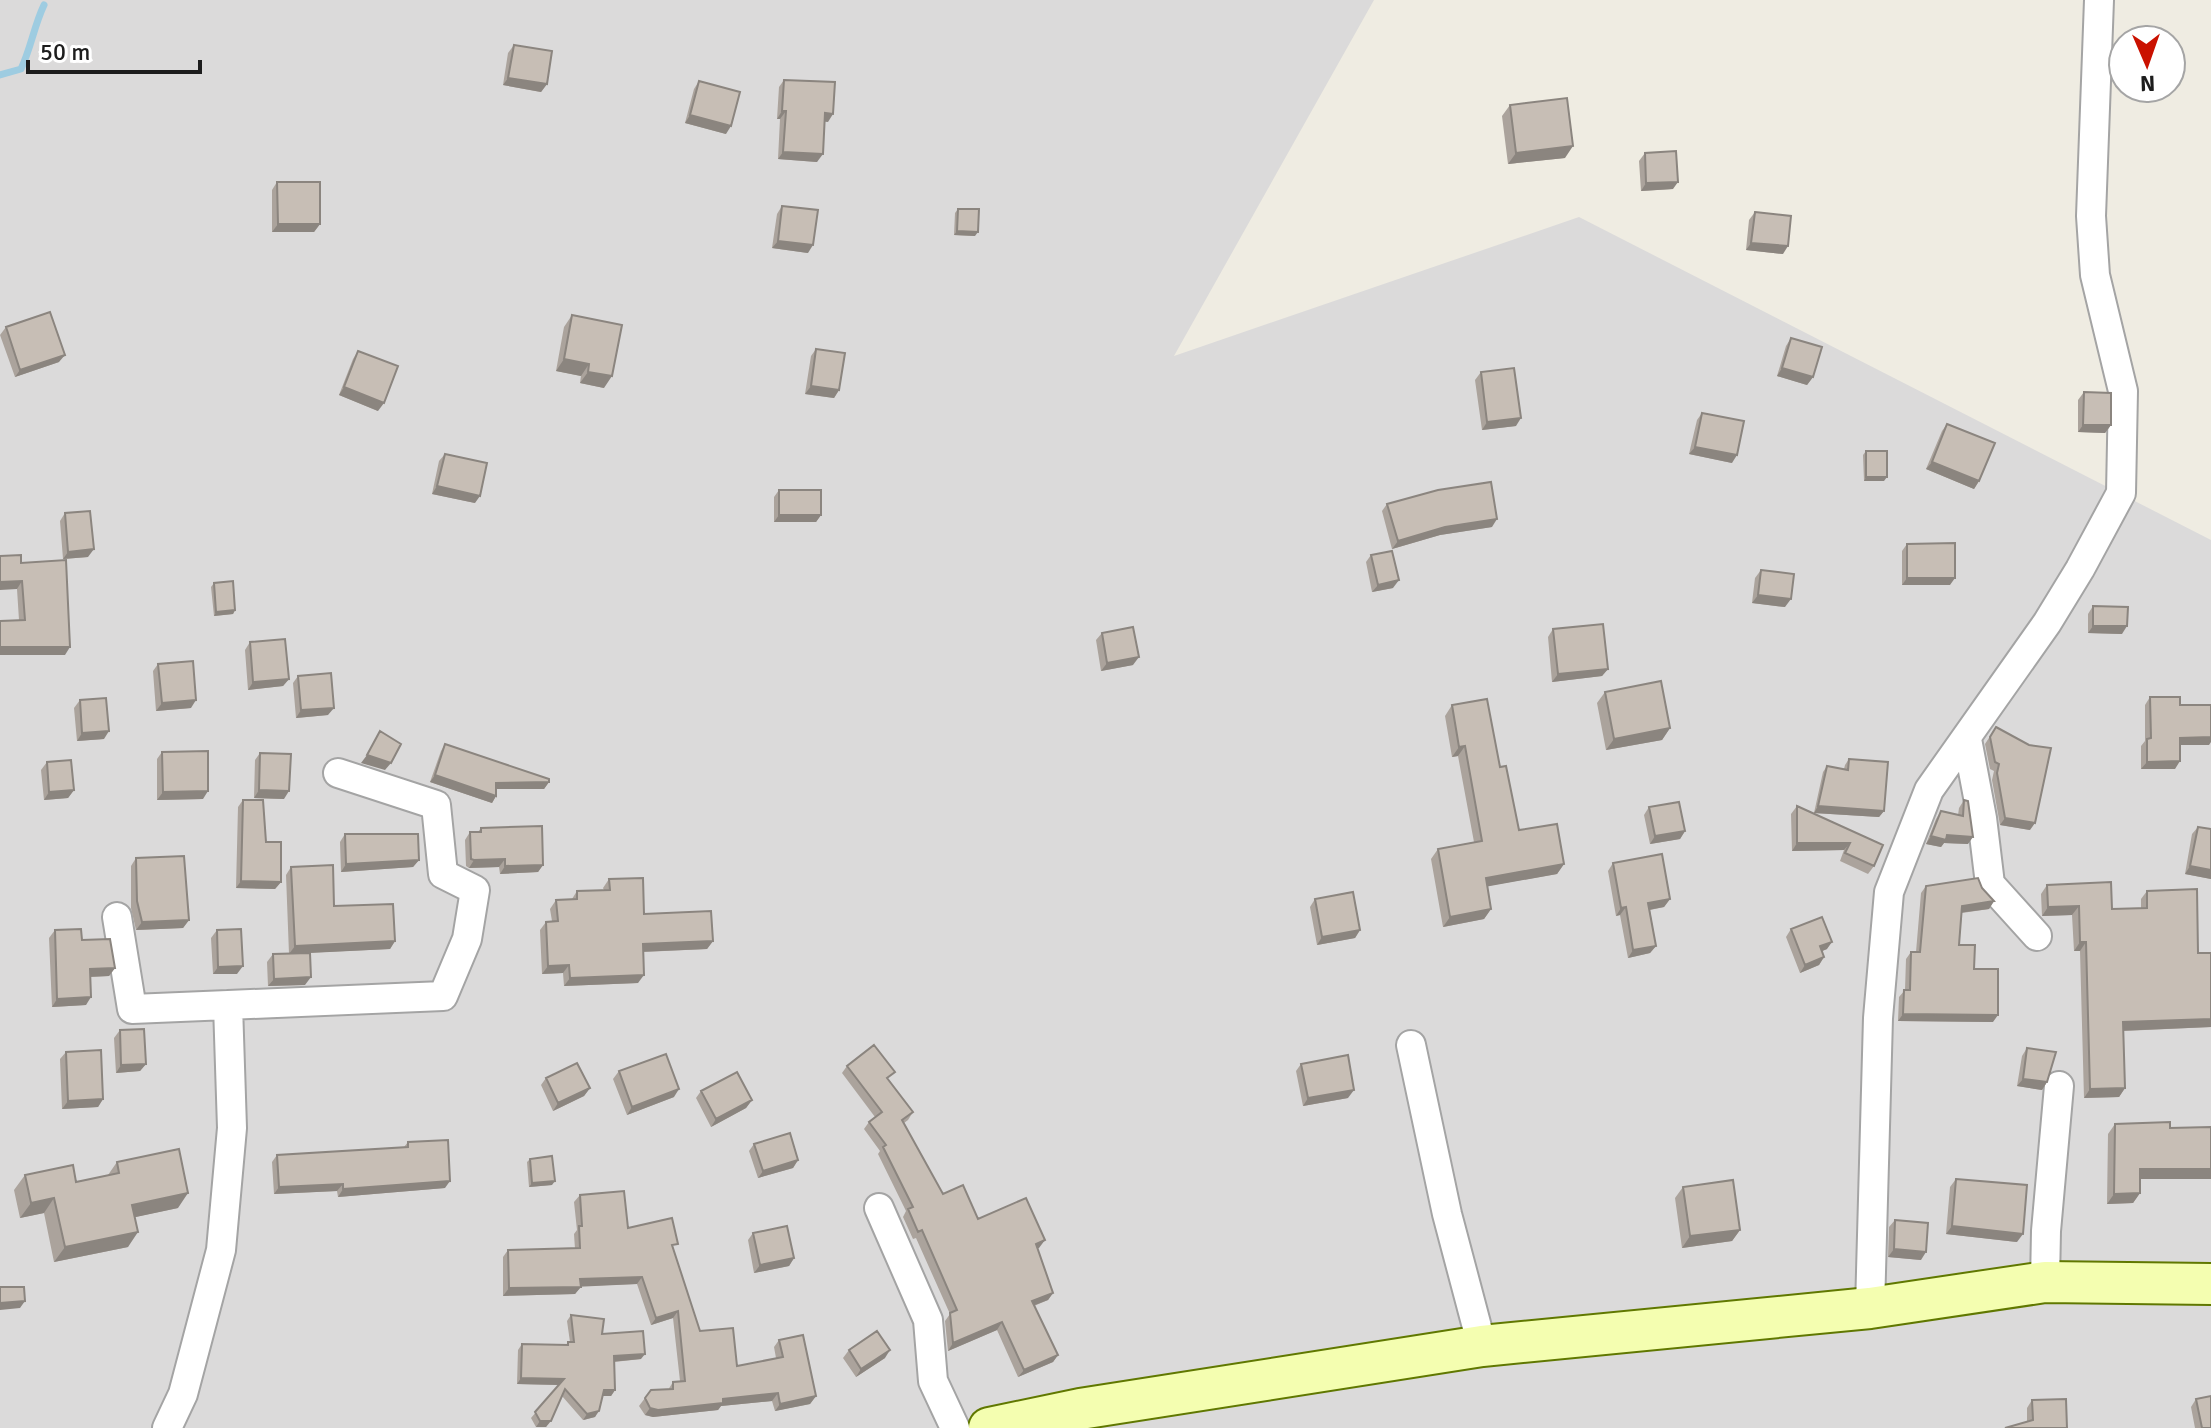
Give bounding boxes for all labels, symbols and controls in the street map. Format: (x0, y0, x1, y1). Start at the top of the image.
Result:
scale bar (28, 24, 200, 74)
north arrow (2107, 24, 2187, 104)
text: 50 m (40, 37, 90, 67)
text: N (2140, 70, 2156, 97)

